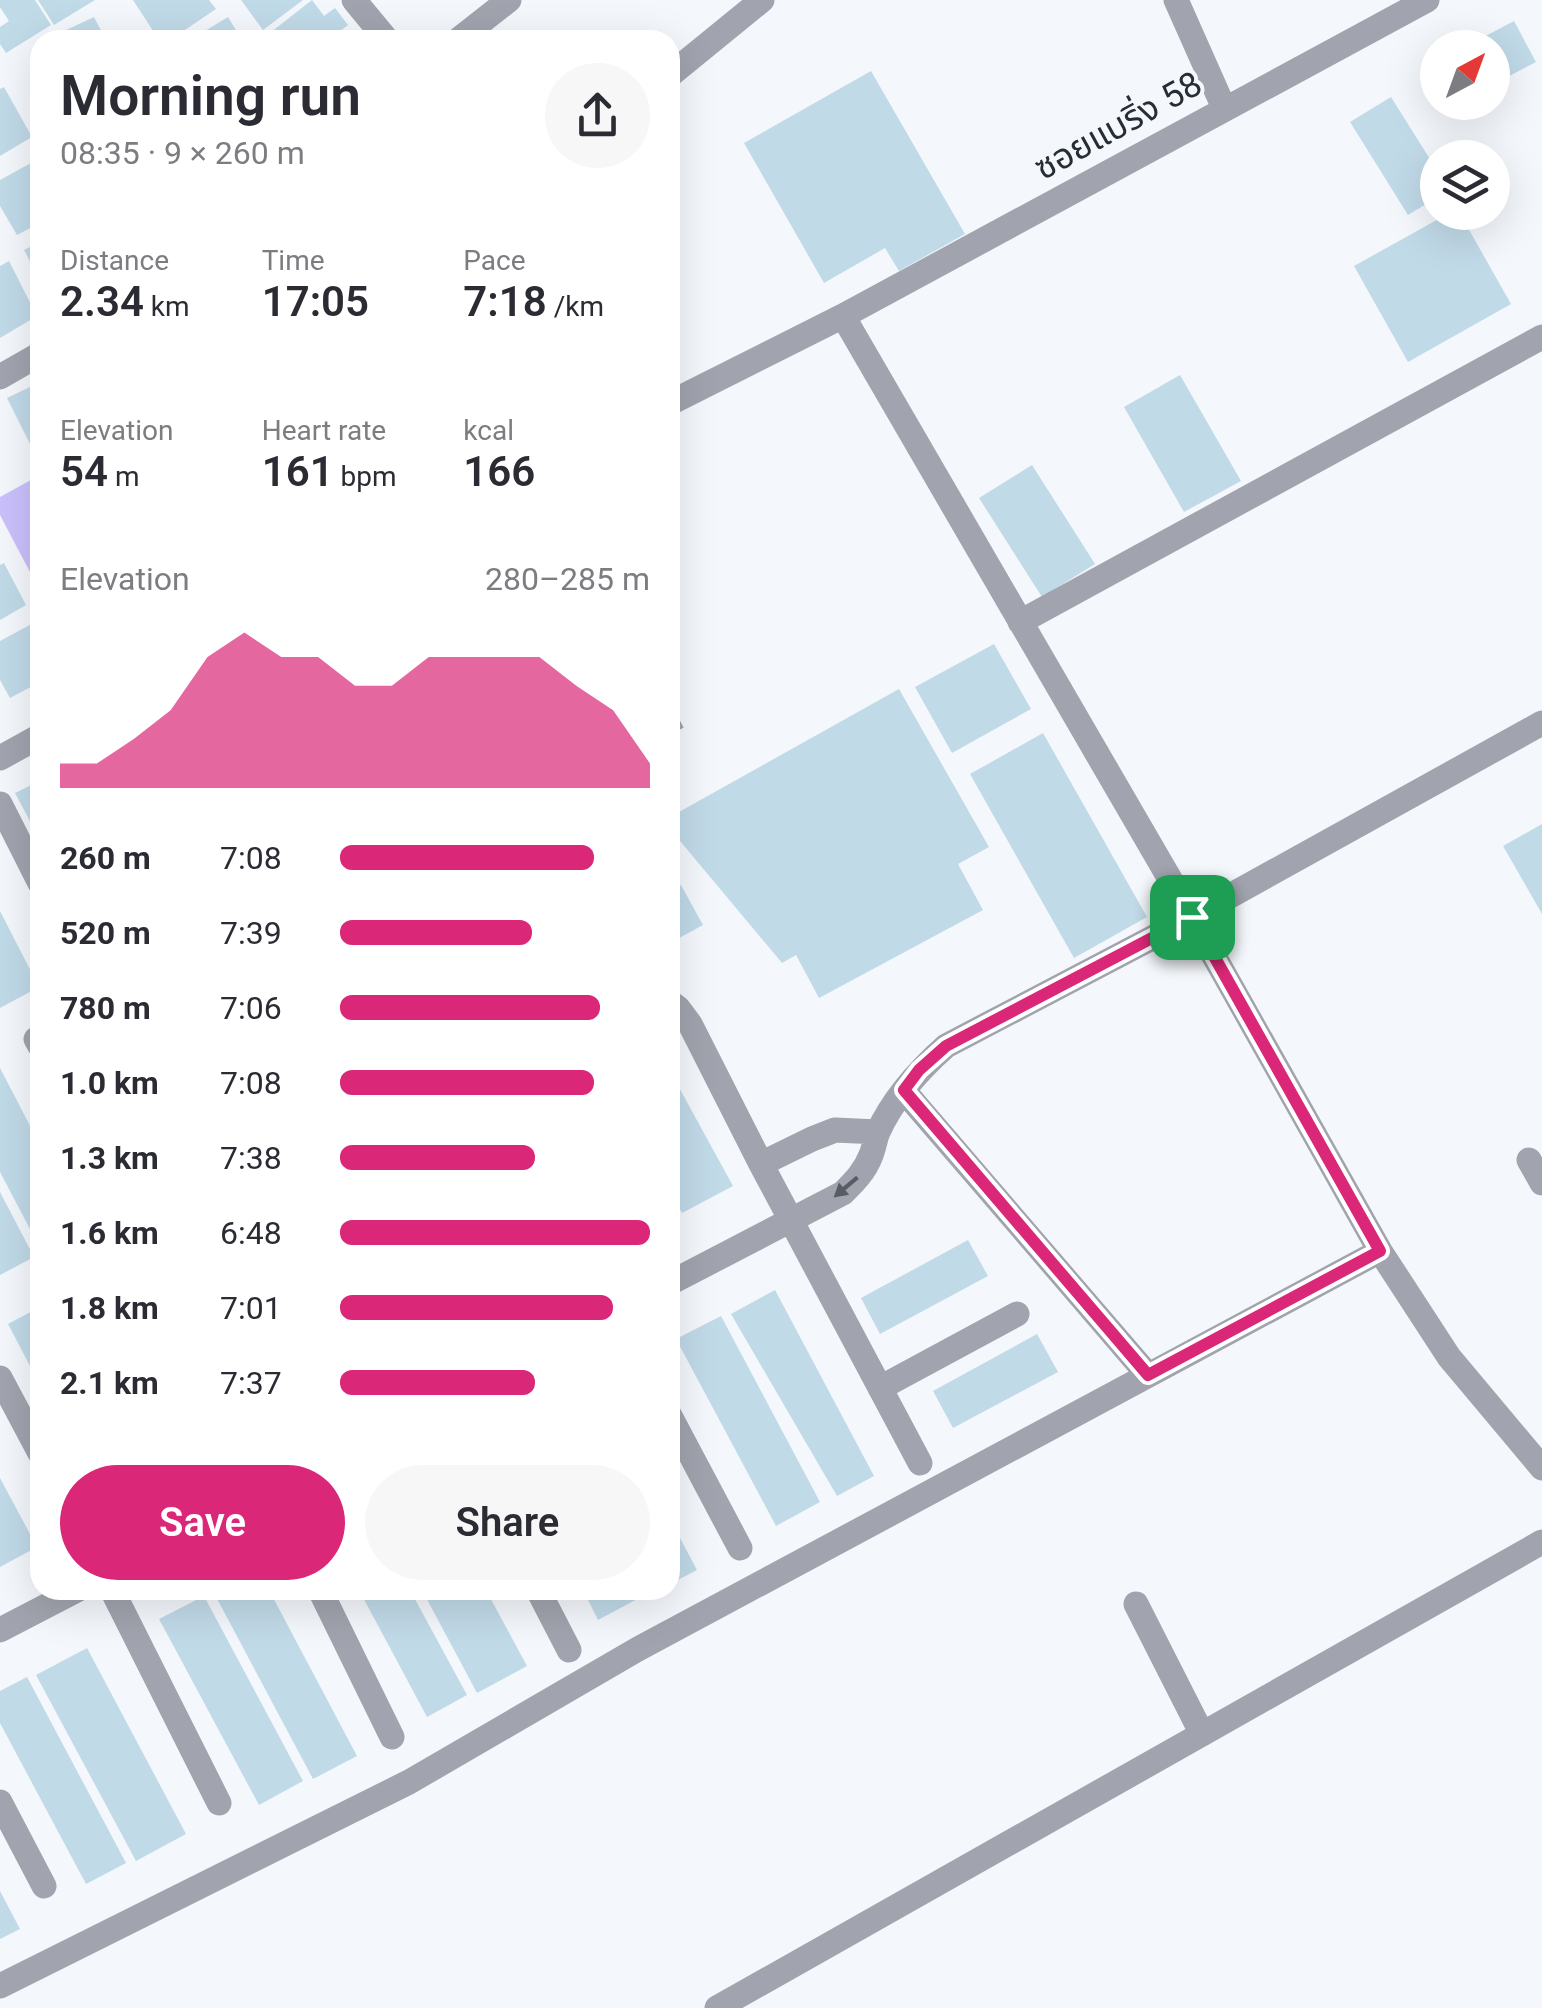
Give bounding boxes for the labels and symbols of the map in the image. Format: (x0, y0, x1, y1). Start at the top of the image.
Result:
north arrow (1420, 30, 1510, 120)
street label: ซอยแบริ่ง 58 (1026, 62, 1209, 189)
pin (1150, 875, 1235, 960)
one-way arrow (834, 1176, 859, 1197)

